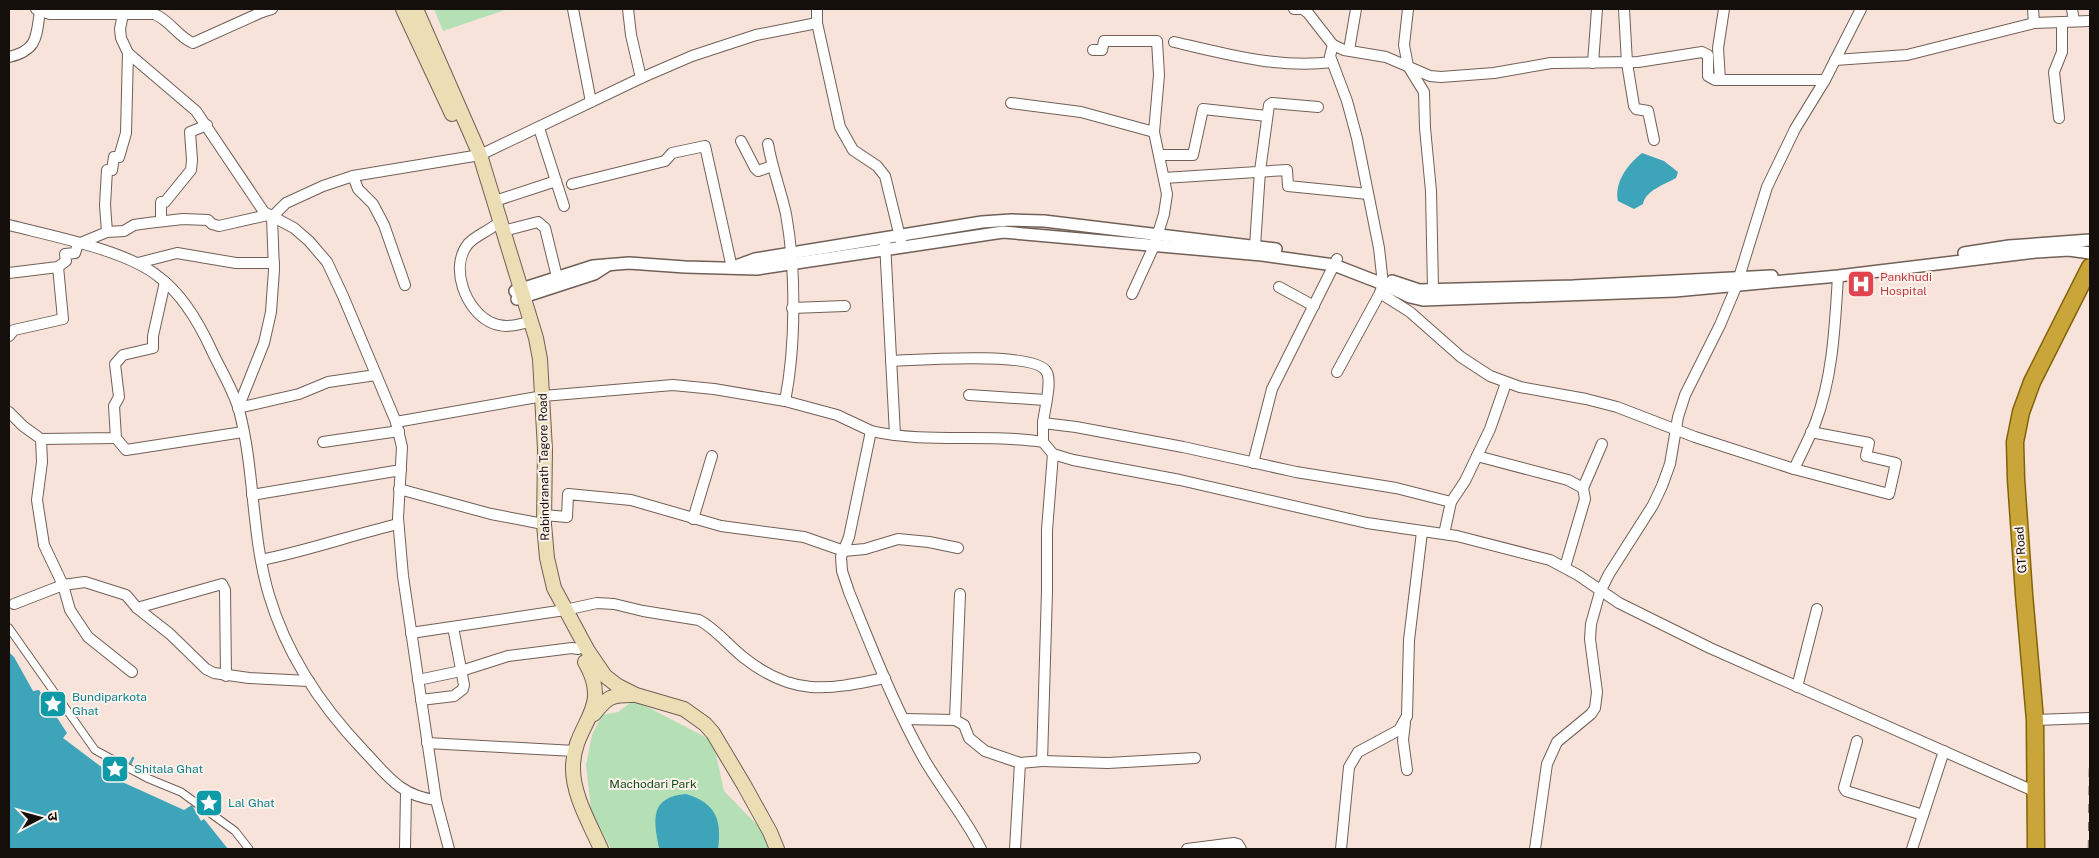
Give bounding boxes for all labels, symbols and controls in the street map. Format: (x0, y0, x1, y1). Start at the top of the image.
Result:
hospital icon: Pankhudi Hospital (1846, 269, 1876, 299)
place label: Pankhudi Hospital (1880, 270, 1932, 298)
street label: Rabindranath Tagore Road (536, 393, 552, 541)
street label: GT Road (2012, 526, 2030, 574)
place icon: Bundiparkota Ghat (38, 689, 68, 719)
place label: Bundiparkota Ghat (72, 690, 147, 718)
place icon: Shitala Ghat (100, 754, 130, 784)
place label: Shitala Ghat (134, 762, 203, 776)
park label: Machodari Park (609, 777, 697, 791)
place icon: Lal Ghat (194, 788, 224, 818)
north arrow (15, 793, 65, 843)
place label: Lal Ghat (228, 796, 275, 810)
text: उ (45, 812, 61, 822)

